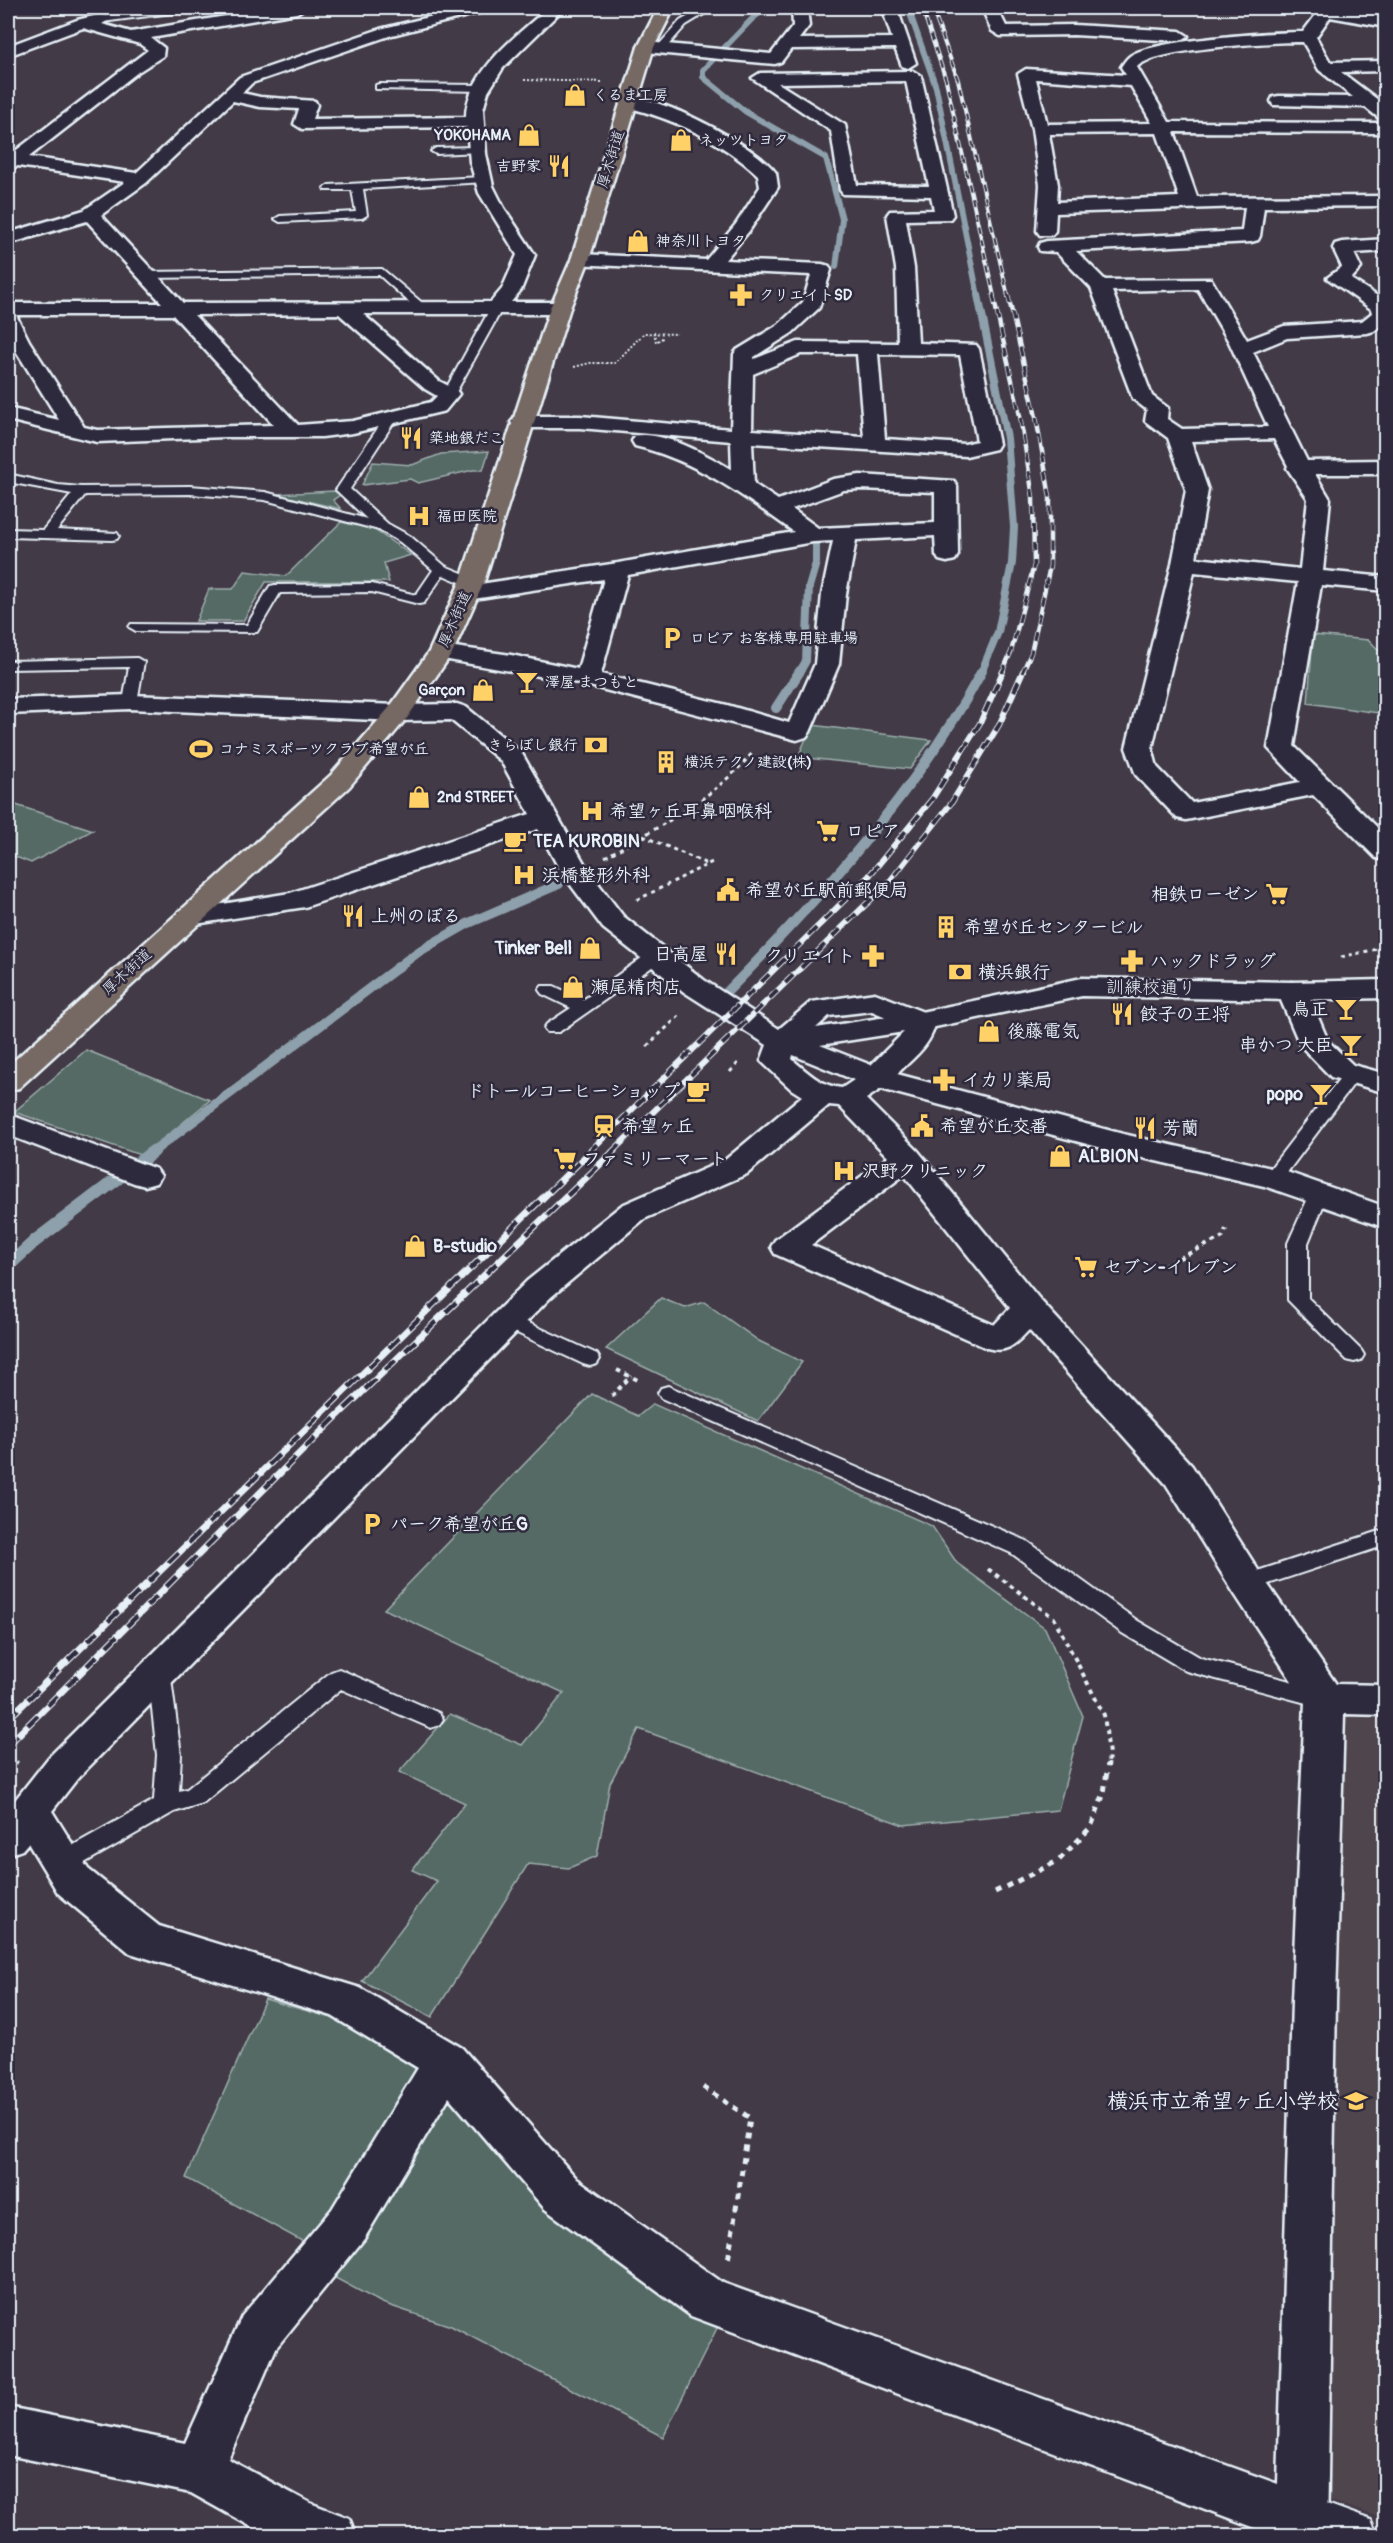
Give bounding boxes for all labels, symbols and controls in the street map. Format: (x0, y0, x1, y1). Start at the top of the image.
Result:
shop icon: くるま工房 (562, 82, 588, 108)
place label: くるま工房 (593, 86, 668, 105)
shop icon: YOKOHAMA (516, 122, 542, 148)
place label: YOKOHAMA (433, 126, 511, 145)
shop icon: ネッツトヨタ (668, 127, 694, 153)
street label: 厚木街道 (593, 128, 629, 190)
place label: ネッツトヨタ (699, 131, 788, 150)
restaurant icon: 吉野家 (546, 153, 572, 179)
place label: 吉野家 (496, 157, 541, 176)
shop icon: 神奈川トヨタ (625, 228, 651, 254)
place label: 神奈川トヨタ (656, 232, 746, 251)
pharmacy icon: クリエイトSD (728, 282, 754, 308)
place label: クリエイトSD (759, 286, 853, 305)
restaurant icon: 築地銀だこ (398, 425, 424, 451)
place label: 築地銀だこ (429, 429, 504, 448)
hospital icon: 福田医院 (406, 503, 432, 529)
place label: 福田医院 (437, 507, 497, 526)
street label: 厚木街道 (434, 588, 476, 650)
parking icon: ロピア お客様専用駐車場 (659, 625, 685, 651)
place label: ロピア お客様専用駐車場 (690, 629, 858, 648)
bar icon: 澤屋 まつもと (514, 669, 540, 695)
place label: 澤屋 まつもと (545, 673, 638, 692)
shop icon: Garçon (470, 677, 496, 703)
place label: Garçon (419, 681, 465, 700)
bank icon: きらぼし銀行 (583, 732, 609, 758)
sports icon: コナミスポーツクラブ希望が丘 (188, 736, 214, 762)
place label: きらぼし銀行 (488, 736, 578, 755)
place label: コナミスポーツクラブ希望が丘 (219, 740, 429, 759)
building icon: 横浜テクノ建設(株) (653, 749, 679, 775)
place label: 横浜テクノ建設(株) (684, 753, 812, 772)
shop icon: 2nd STREET (406, 784, 432, 810)
place label: 2nd STREET (437, 788, 515, 807)
hospital icon: 希望ヶ丘耳鼻咽喉科 (579, 798, 605, 824)
place label: 希望ヶ丘耳鼻咽喉科 (610, 800, 772, 823)
supermarket icon: ロピア (815, 818, 841, 844)
place label: ロピア (846, 820, 900, 843)
cafe icon: TEA KUROBIN (502, 828, 528, 854)
place label: TEA KUROBIN (532, 830, 640, 853)
hospital icon: 浜橋整形外科 (511, 862, 537, 888)
place label: 浜橋整形外科 (542, 864, 650, 887)
public building icon: 希望が丘駅前郵便局 (715, 877, 741, 903)
place label: 希望が丘駅前郵便局 (746, 879, 908, 902)
supermarket icon: 相鉄ローゼン (1264, 881, 1290, 907)
place label: 相鉄ローゼン (1151, 883, 1259, 906)
restaurant icon: 上州のぼる (340, 903, 366, 929)
place label: 上州のぼる (371, 905, 461, 928)
building icon: 希望が丘センタービル (933, 914, 959, 940)
place label: 希望が丘センタービル (964, 916, 1143, 939)
shop icon: Tinker Bell (577, 935, 603, 961)
place label: Tinker Bell (493, 937, 572, 960)
restaurant icon: 日高屋 (713, 941, 739, 967)
place label: 日高屋 (654, 943, 708, 966)
pharmacy icon: クリエイト (860, 943, 886, 969)
street label: 厚木街道 (98, 945, 156, 999)
place label: クリエイト (765, 945, 855, 968)
pharmacy icon: ハックドラッグ (1119, 948, 1145, 974)
place label: ハックドラッグ (1150, 950, 1276, 973)
bank icon: 横浜銀行 (947, 959, 973, 985)
place label: 横浜銀行 (978, 961, 1050, 984)
shop icon: 瀬尾精肉店 (560, 974, 586, 1000)
place label: 瀬尾精肉店 (591, 976, 681, 999)
street label: 訓練校通り (1106, 976, 1196, 1000)
bar icon: 鳥正 (1333, 996, 1359, 1022)
place label: 鳥正 (1292, 998, 1328, 1021)
restaurant icon: 餃子の王将 (1109, 1001, 1135, 1027)
place label: 餃子の王将 (1140, 1003, 1230, 1026)
shop icon: 後藤電気 (976, 1018, 1002, 1044)
place label: 後藤電気 (1007, 1020, 1079, 1043)
bar icon: 串かつ 大臣 (1338, 1032, 1364, 1058)
place label: 串かつ 大臣 (1239, 1034, 1333, 1057)
pharmacy icon: イカリ薬局 (931, 1067, 957, 1093)
place label: イカリ薬局 (962, 1069, 1052, 1092)
cafe icon: ドトールコーヒーショップ (685, 1078, 711, 1104)
place label: ドトールコーヒーショップ (467, 1080, 680, 1103)
bar icon: popo (1308, 1081, 1334, 1107)
place label: popo (1266, 1083, 1303, 1106)
station icon: 希望ヶ丘 (591, 1113, 617, 1139)
public building icon: 希望が丘交番 (909, 1113, 935, 1139)
place label: 希望ヶ丘 (622, 1115, 694, 1138)
place label: 希望が丘交番 (940, 1115, 1048, 1138)
restaurant icon: 芳蘭 (1132, 1115, 1158, 1141)
place label: 芳蘭 (1163, 1117, 1199, 1140)
shop icon: ALBION (1047, 1143, 1073, 1169)
place label: ALBION (1078, 1145, 1139, 1168)
supermarket icon: ファミリーマート (552, 1146, 578, 1172)
place label: ファミリーマート (583, 1148, 728, 1171)
hospital icon: 沢野クリニック (831, 1158, 857, 1184)
place label: 沢野クリニック (862, 1160, 988, 1183)
shop icon: B-studio (402, 1233, 428, 1259)
place label: B-studio (433, 1235, 497, 1258)
supermarket icon: セブン-イレブン (1073, 1254, 1099, 1280)
place label: セブン-イレブン (1104, 1256, 1238, 1279)
parking icon: パーク希望が丘G (359, 1511, 385, 1537)
place label: パーク希望が丘G (390, 1513, 528, 1536)
place label: 横浜市立希望ヶ丘小学校 (1107, 2088, 1338, 2115)
school or university icon: 横浜市立希望ヶ丘小学校 (1343, 2088, 1369, 2114)

